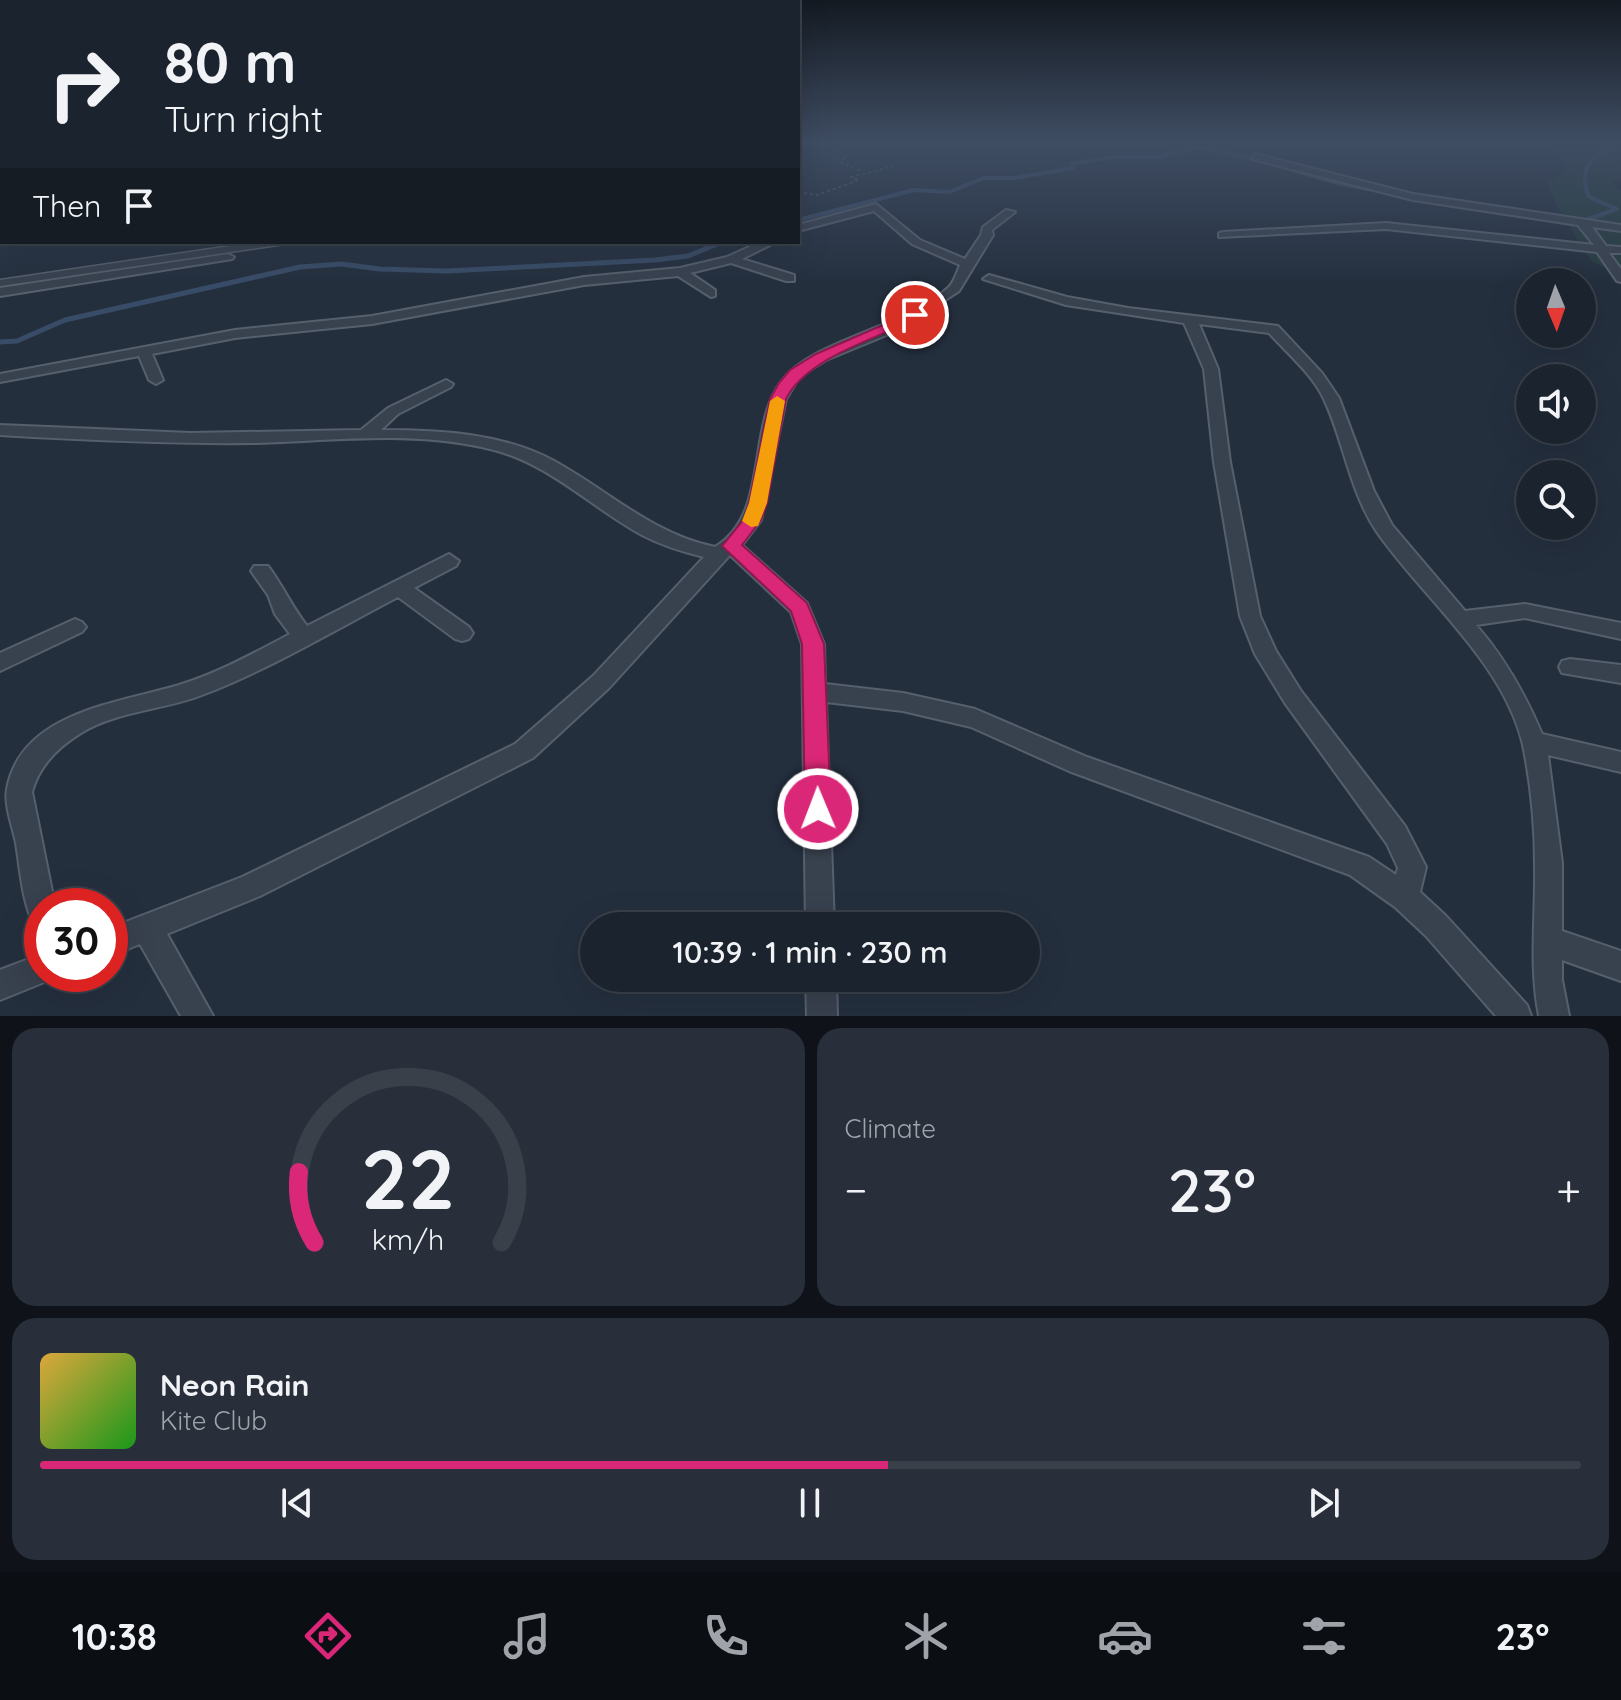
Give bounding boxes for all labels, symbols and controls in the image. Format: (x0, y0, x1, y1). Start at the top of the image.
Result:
text: 80 m (164, 27, 296, 97)
icon: right (32, 32, 136, 136)
text: Turn right (164, 96, 323, 141)
icon: arrive (117, 184, 161, 228)
text: Then (32, 187, 101, 225)
north arrow (1516, 268, 1596, 348)
map controls (1516, 268, 1596, 540)
pin (881, 281, 949, 349)
icon: arrive (893, 293, 937, 337)
button: sound (1516, 364, 1596, 444)
button: search (1516, 460, 1596, 540)
position arrow (776, 767, 860, 851)
speed limit sign: 30 (24, 888, 128, 992)
text: 10:39 · 1 min · 230 m (672, 933, 948, 971)
text: Climate (845, 1112, 936, 1145)
text: 22 (361, 1126, 456, 1230)
text: 23° (1168, 1152, 1256, 1227)
text: − (845, 1162, 867, 1217)
text: + (1556, 1162, 1581, 1217)
text: km/h (372, 1221, 445, 1257)
text: Neon Rain (160, 1366, 309, 1404)
text: Kite Club (160, 1404, 267, 1437)
icon: previous (275, 1481, 319, 1525)
icon: pause (788, 1481, 832, 1525)
icon: next (1302, 1481, 1346, 1525)
icon: directions (300, 1608, 356, 1664)
icon: music (499, 1608, 555, 1664)
icon: phone (698, 1608, 754, 1664)
icon: climate (898, 1608, 954, 1664)
icon: car (1097, 1608, 1153, 1664)
icon: filters (1296, 1608, 1352, 1664)
text: 10:38 (72, 1614, 157, 1659)
text: 23° (1495, 1614, 1549, 1659)

